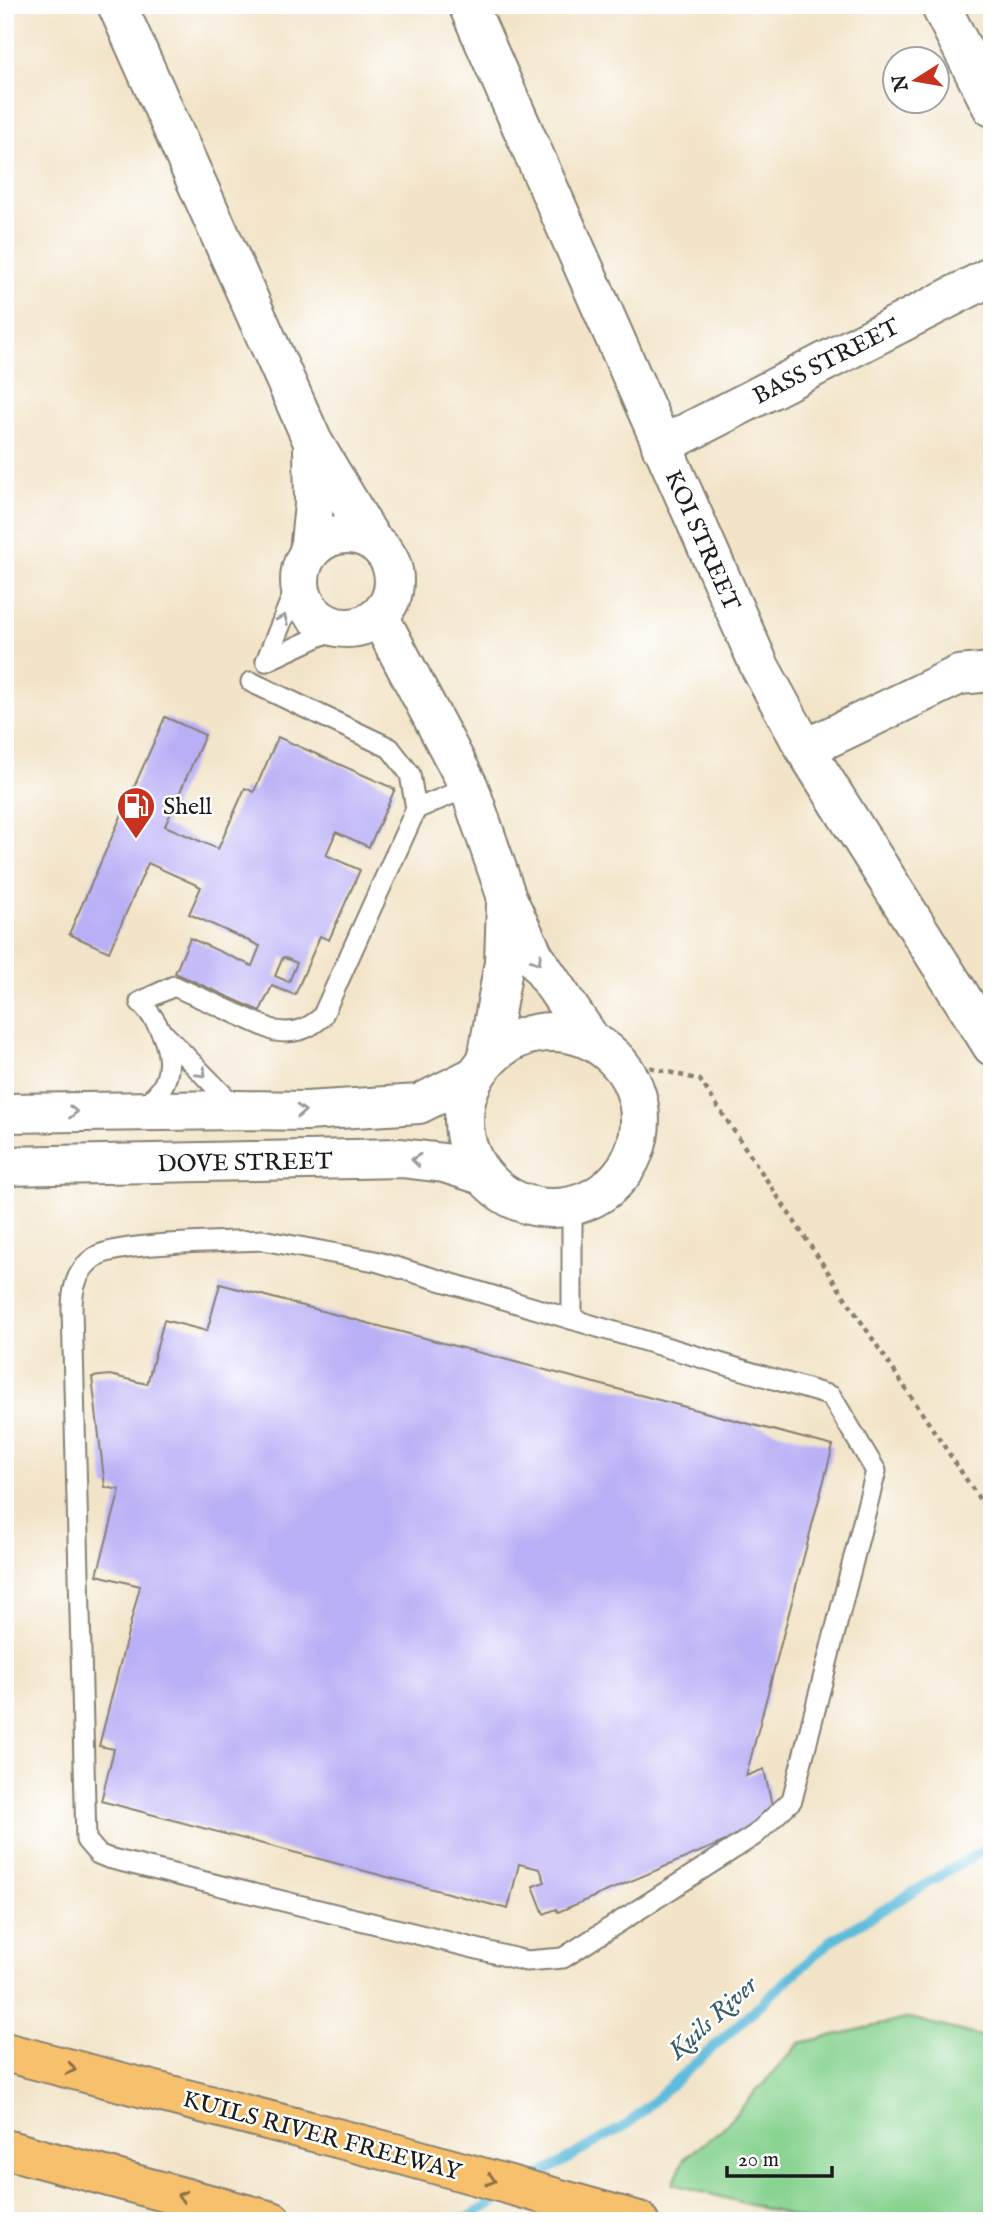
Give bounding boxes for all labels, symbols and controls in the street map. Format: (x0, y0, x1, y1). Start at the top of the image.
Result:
north arrow (881, 46, 951, 116)
text: N (888, 72, 915, 94)
street label: BASS STREET (748, 312, 906, 413)
street label: KOI STREET (657, 465, 747, 616)
one-way arrow (274, 614, 288, 626)
fuel station icon: Shell (115, 785, 157, 840)
place label: Shell (163, 792, 213, 823)
one-way arrow (529, 952, 542, 965)
one-way arrow (193, 1064, 206, 1077)
one-way arrow (296, 1104, 307, 1119)
one-way arrow (68, 1105, 79, 1120)
street label: DOVE STREET (157, 1146, 333, 1181)
one-way arrow (410, 1153, 421, 1168)
water label: Kuils River (661, 1968, 766, 2068)
one-way arrow (65, 2061, 77, 2075)
street label: KUILS RIVER FREEWAY (179, 2084, 466, 2189)
scale bar (727, 2135, 832, 2179)
text: 20 m (738, 2147, 779, 2174)
one-way arrow (485, 2171, 497, 2186)
one-way arrow (176, 2190, 188, 2205)

